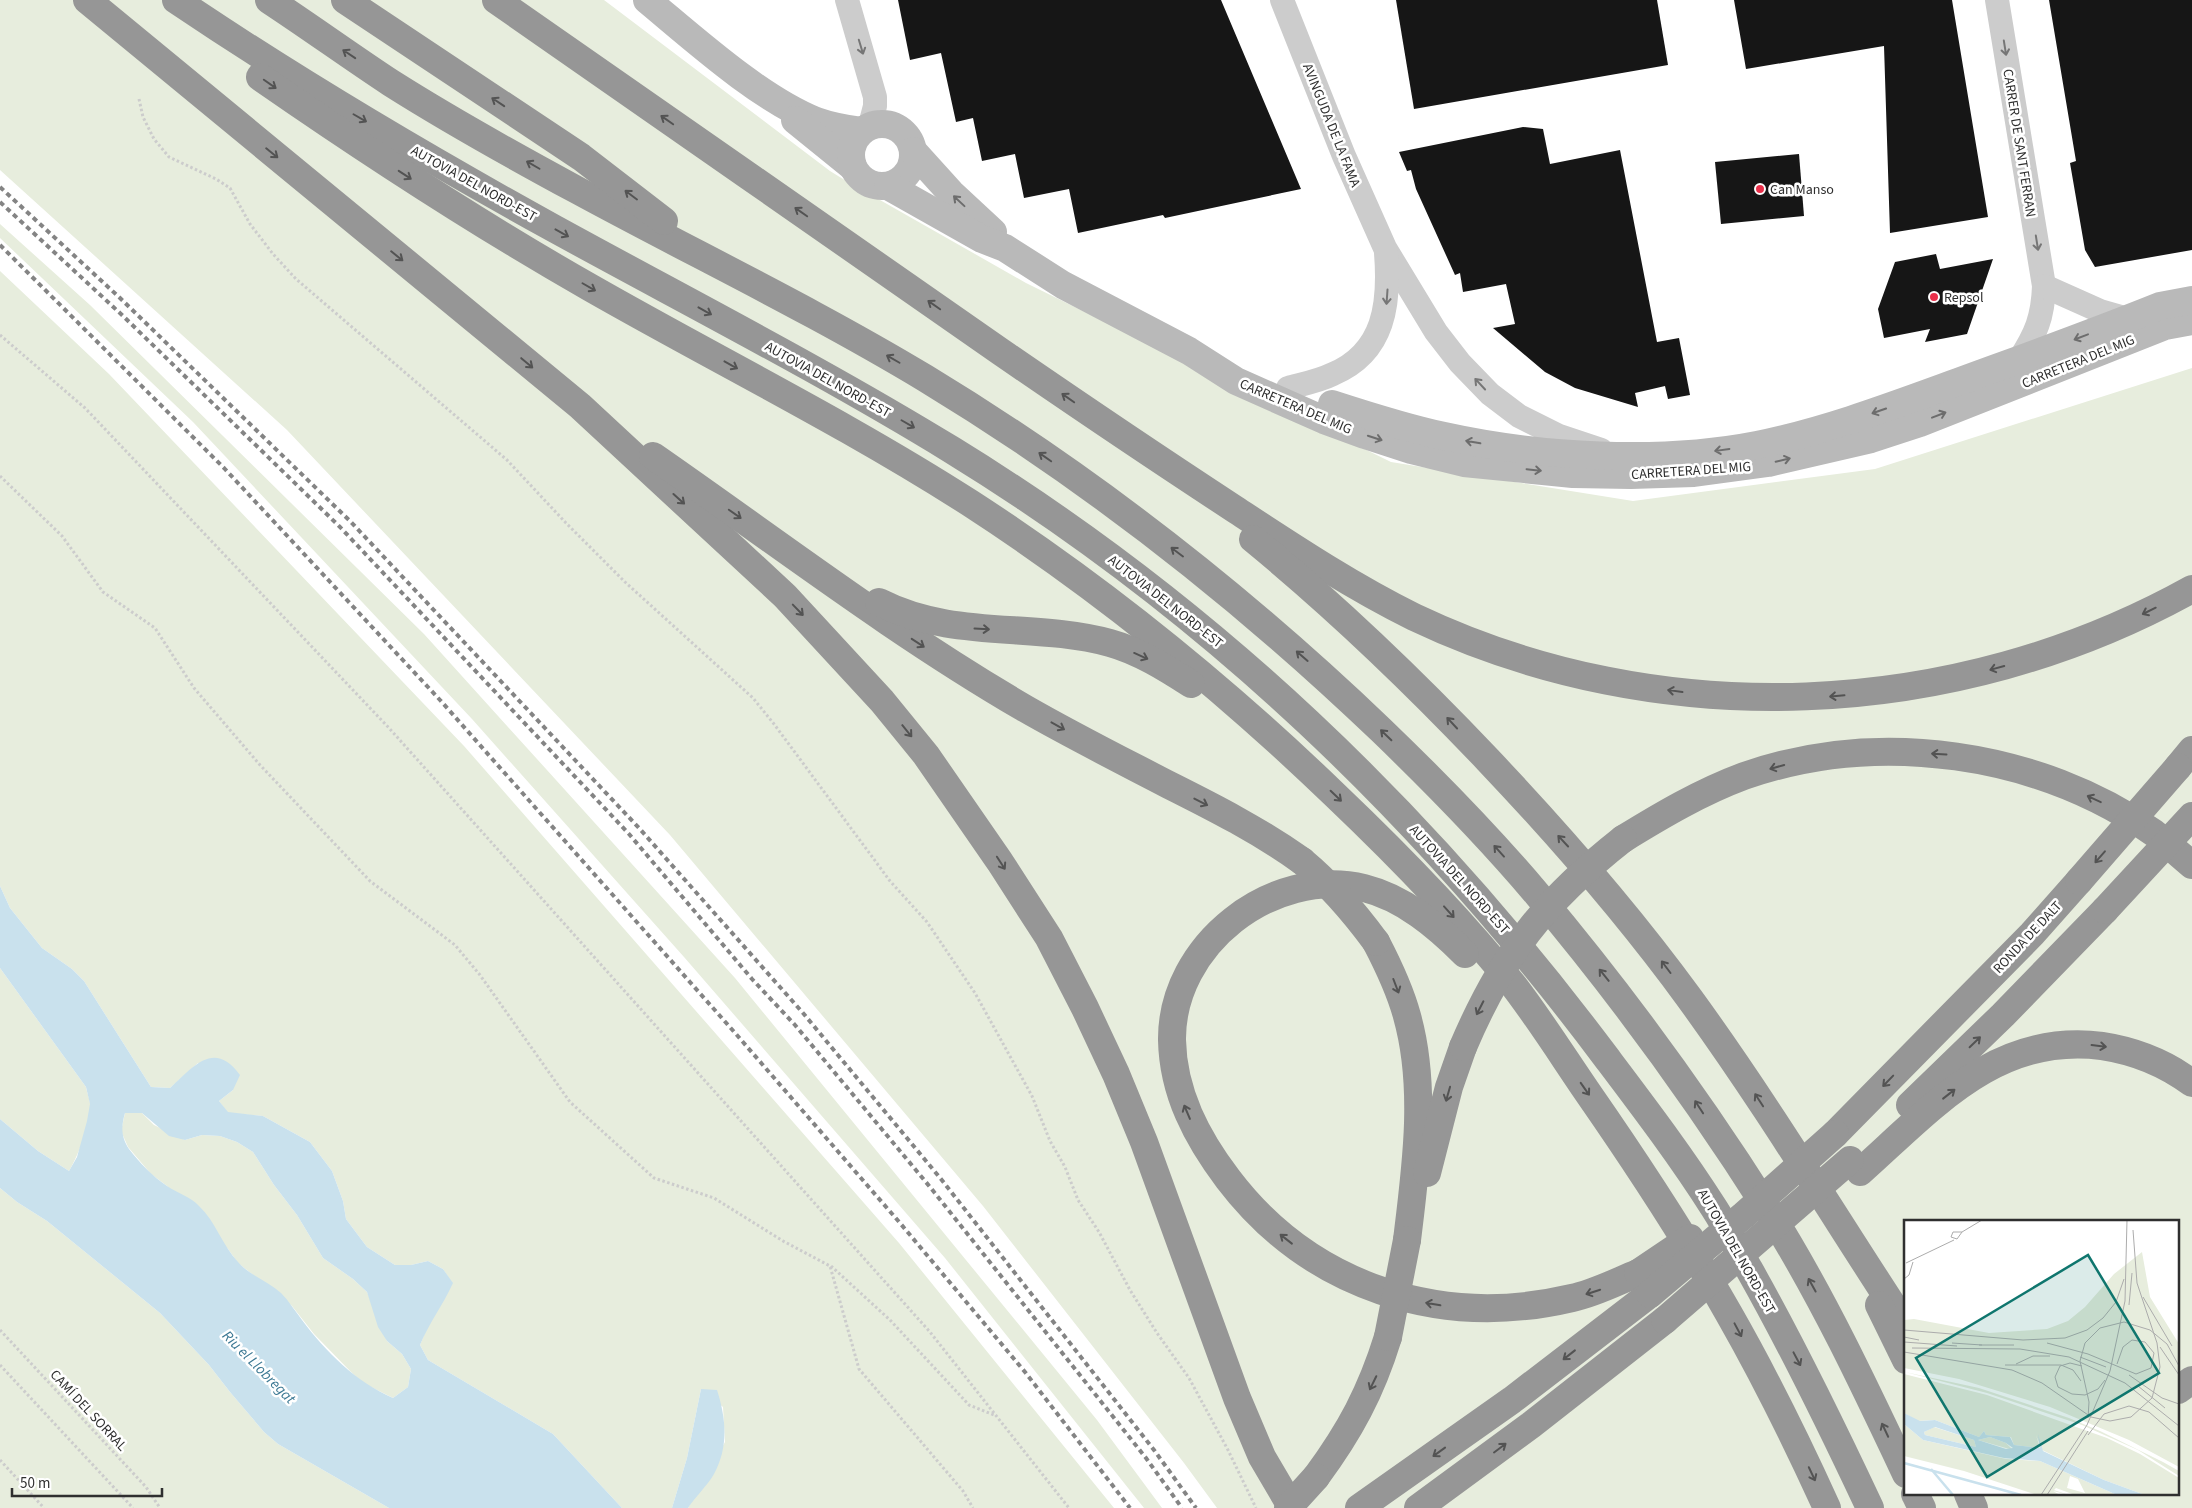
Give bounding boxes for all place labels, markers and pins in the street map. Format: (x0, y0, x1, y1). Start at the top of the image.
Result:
place label: Can Manso (1770, 180, 1834, 200)
marker: Can Manso (1754, 183, 1766, 195)
place label: Repsol (1944, 288, 1984, 308)
marker: Repsol (1928, 291, 1940, 303)

